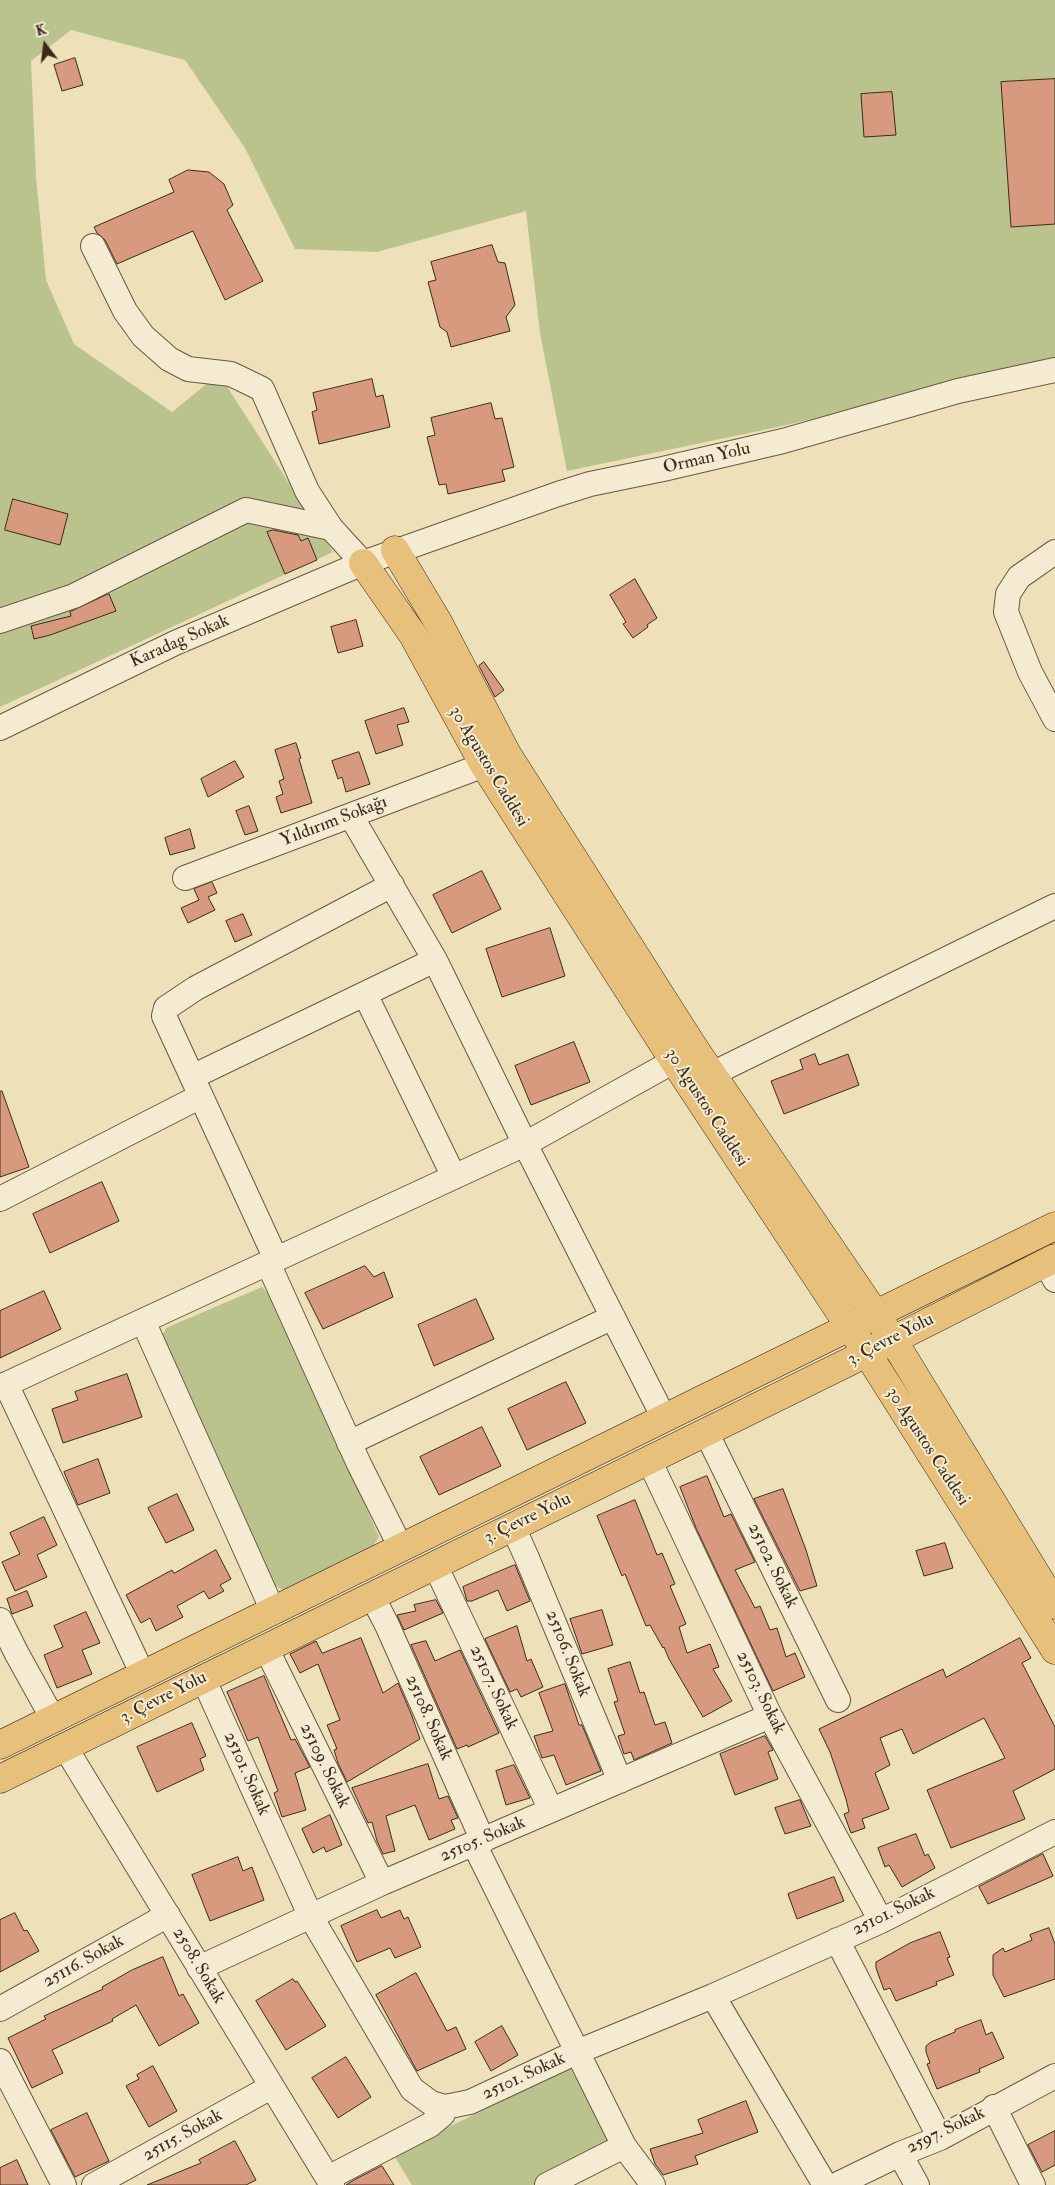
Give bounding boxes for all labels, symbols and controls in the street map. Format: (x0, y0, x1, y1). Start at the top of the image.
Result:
north arrow (20, 20, 70, 70)
text: K (34, 21, 48, 40)
street label: Orman Yolu (661, 438, 753, 480)
street label: Karadag Sokak (127, 611, 233, 673)
street label: 30 Agustos Caddesi (443, 703, 533, 831)
street label: Yıldırım Sokağı (278, 792, 390, 852)
street label: 30 Agustos Caddesi (660, 1045, 752, 1171)
street label: 3. Çevre Yolu (844, 1309, 938, 1371)
street label: 30 Agustos Caddesi (881, 1384, 973, 1510)
street label: 3. Çevre Yolu (481, 1489, 575, 1549)
street label: 25102. Sokak (742, 1520, 802, 1612)
street label: 25106. Sokak (540, 1607, 594, 1701)
street label: 25107. Sokak (464, 1642, 522, 1734)
street label: 25103. Sokak (731, 1648, 789, 1738)
street label: 3. Çevre Yolu (117, 1667, 211, 1729)
street label: 25108. Sokak (400, 1672, 456, 1764)
street label: 25109. Sokak (294, 1720, 354, 1812)
street label: 25101. Sokak (218, 1729, 274, 1819)
street label: 25105. Sokak (437, 1812, 529, 1868)
street label: 25101. Sokak (849, 1883, 939, 1941)
street label: 2508. Sokak (167, 1924, 229, 2008)
street label: 25116. Sokak (40, 1931, 128, 1993)
street label: 25101. Sokak (479, 2048, 569, 2106)
street label: 2597. Sokak (903, 2103, 989, 2159)
street label: 25115. Sokak (139, 2105, 227, 2167)

